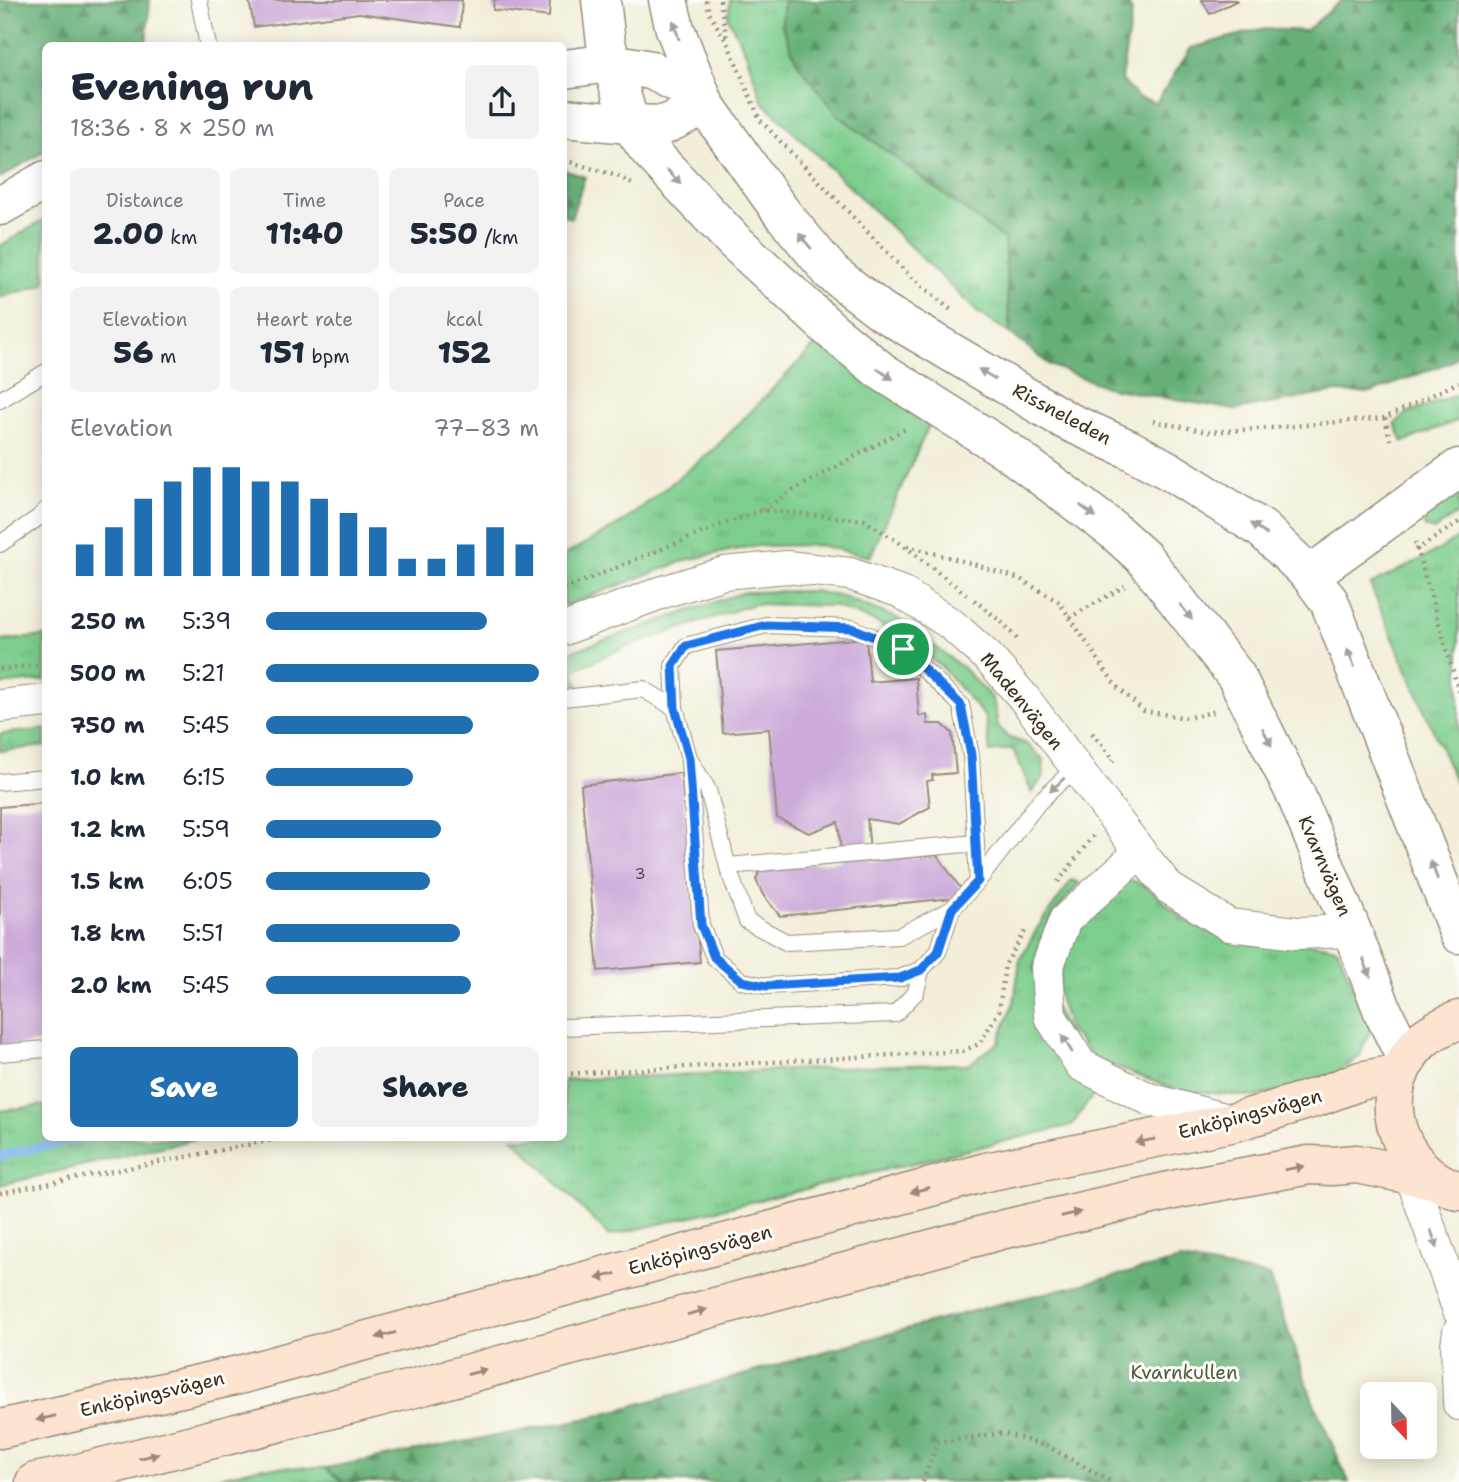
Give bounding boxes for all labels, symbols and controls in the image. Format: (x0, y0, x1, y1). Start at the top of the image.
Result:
one-way arrow (670, 19, 681, 40)
text: Evening run (70, 61, 313, 112)
button: share (465, 65, 539, 139)
text: 18:36 · 8 × 250 m (70, 113, 274, 143)
one-way arrow (665, 168, 681, 185)
text: Distance (106, 188, 184, 213)
text: Time (283, 188, 326, 213)
text: Pace (443, 188, 485, 213)
text: 2.00 (92, 213, 164, 254)
text: 11:40 (265, 213, 344, 254)
text: 5:50 (410, 213, 478, 254)
text: km (164, 225, 197, 250)
text: /km (478, 225, 518, 250)
one-way arrow (798, 232, 813, 250)
text: Elevation (102, 307, 187, 332)
text: Heart rate (256, 307, 353, 332)
text: kcal (446, 307, 483, 332)
text: 56 (113, 332, 153, 373)
text: 151 (259, 332, 305, 373)
text: 152 (438, 332, 491, 373)
text: m (153, 344, 176, 369)
text: bpm (305, 344, 350, 369)
one-way arrow (875, 367, 895, 380)
one-way arrow (978, 367, 997, 380)
street label: Rissneleden (1008, 377, 1116, 451)
text: Elevation (70, 413, 173, 443)
text: 77–83 m (433, 413, 539, 443)
one-way arrow (1079, 504, 1097, 518)
one-way arrow (1250, 522, 1269, 536)
one-way arrow (1179, 603, 1193, 621)
text: 250 m (70, 606, 145, 636)
text: 5:39 (182, 606, 231, 636)
pin (873, 619, 933, 679)
icon: arrive (884, 630, 922, 668)
street label: Madenvägen (975, 647, 1069, 755)
one-way arrow (1345, 648, 1356, 669)
text: 500 m (70, 658, 145, 688)
text: 5:21 (182, 658, 225, 688)
text: 750 m (70, 710, 145, 740)
text: 5:45 (182, 710, 230, 740)
one-way arrow (1261, 727, 1272, 747)
text: 1.0 km (70, 762, 145, 792)
text: 6:15 (182, 762, 225, 792)
one-way arrow (1049, 776, 1066, 792)
street label: Kvarnvägen (1293, 812, 1357, 920)
text: 1.2 km (70, 814, 146, 844)
text: 5:59 (182, 814, 230, 844)
one-way arrow (1428, 860, 1439, 881)
house number: 3 (634, 863, 646, 884)
text: 1.5 km (70, 866, 144, 896)
text: 6:05 (182, 866, 233, 896)
text: 1.8 km (70, 918, 145, 948)
text: 5:51 (182, 918, 224, 948)
one-way arrow (1361, 957, 1372, 978)
text: 2.0 km (70, 970, 152, 1000)
text: 5:45 (182, 970, 230, 1000)
one-way arrow (1061, 1034, 1074, 1053)
button: Save (70, 1047, 298, 1127)
button: Share (312, 1047, 539, 1127)
street label: Enköpingsvägen (1176, 1083, 1324, 1145)
one-way arrow (1134, 1135, 1156, 1146)
one-way arrow (1283, 1162, 1305, 1173)
one-way arrow (909, 1185, 931, 1196)
one-way arrow (1060, 1208, 1082, 1219)
street label: Enköpingsvägen (626, 1219, 774, 1281)
one-way arrow (1429, 1229, 1440, 1250)
one-way arrow (595, 1271, 616, 1281)
one-way arrow (687, 1307, 708, 1317)
one-way arrow (375, 1330, 397, 1341)
park label: Kvarnkullen (1130, 1360, 1238, 1385)
street label: Enköpingsvägen (77, 1365, 227, 1423)
one-way arrow (467, 1366, 488, 1376)
north arrow (1360, 1382, 1437, 1460)
map controls (1360, 1382, 1437, 1459)
one-way arrow (35, 1413, 57, 1424)
one-way arrow (138, 1450, 160, 1461)

